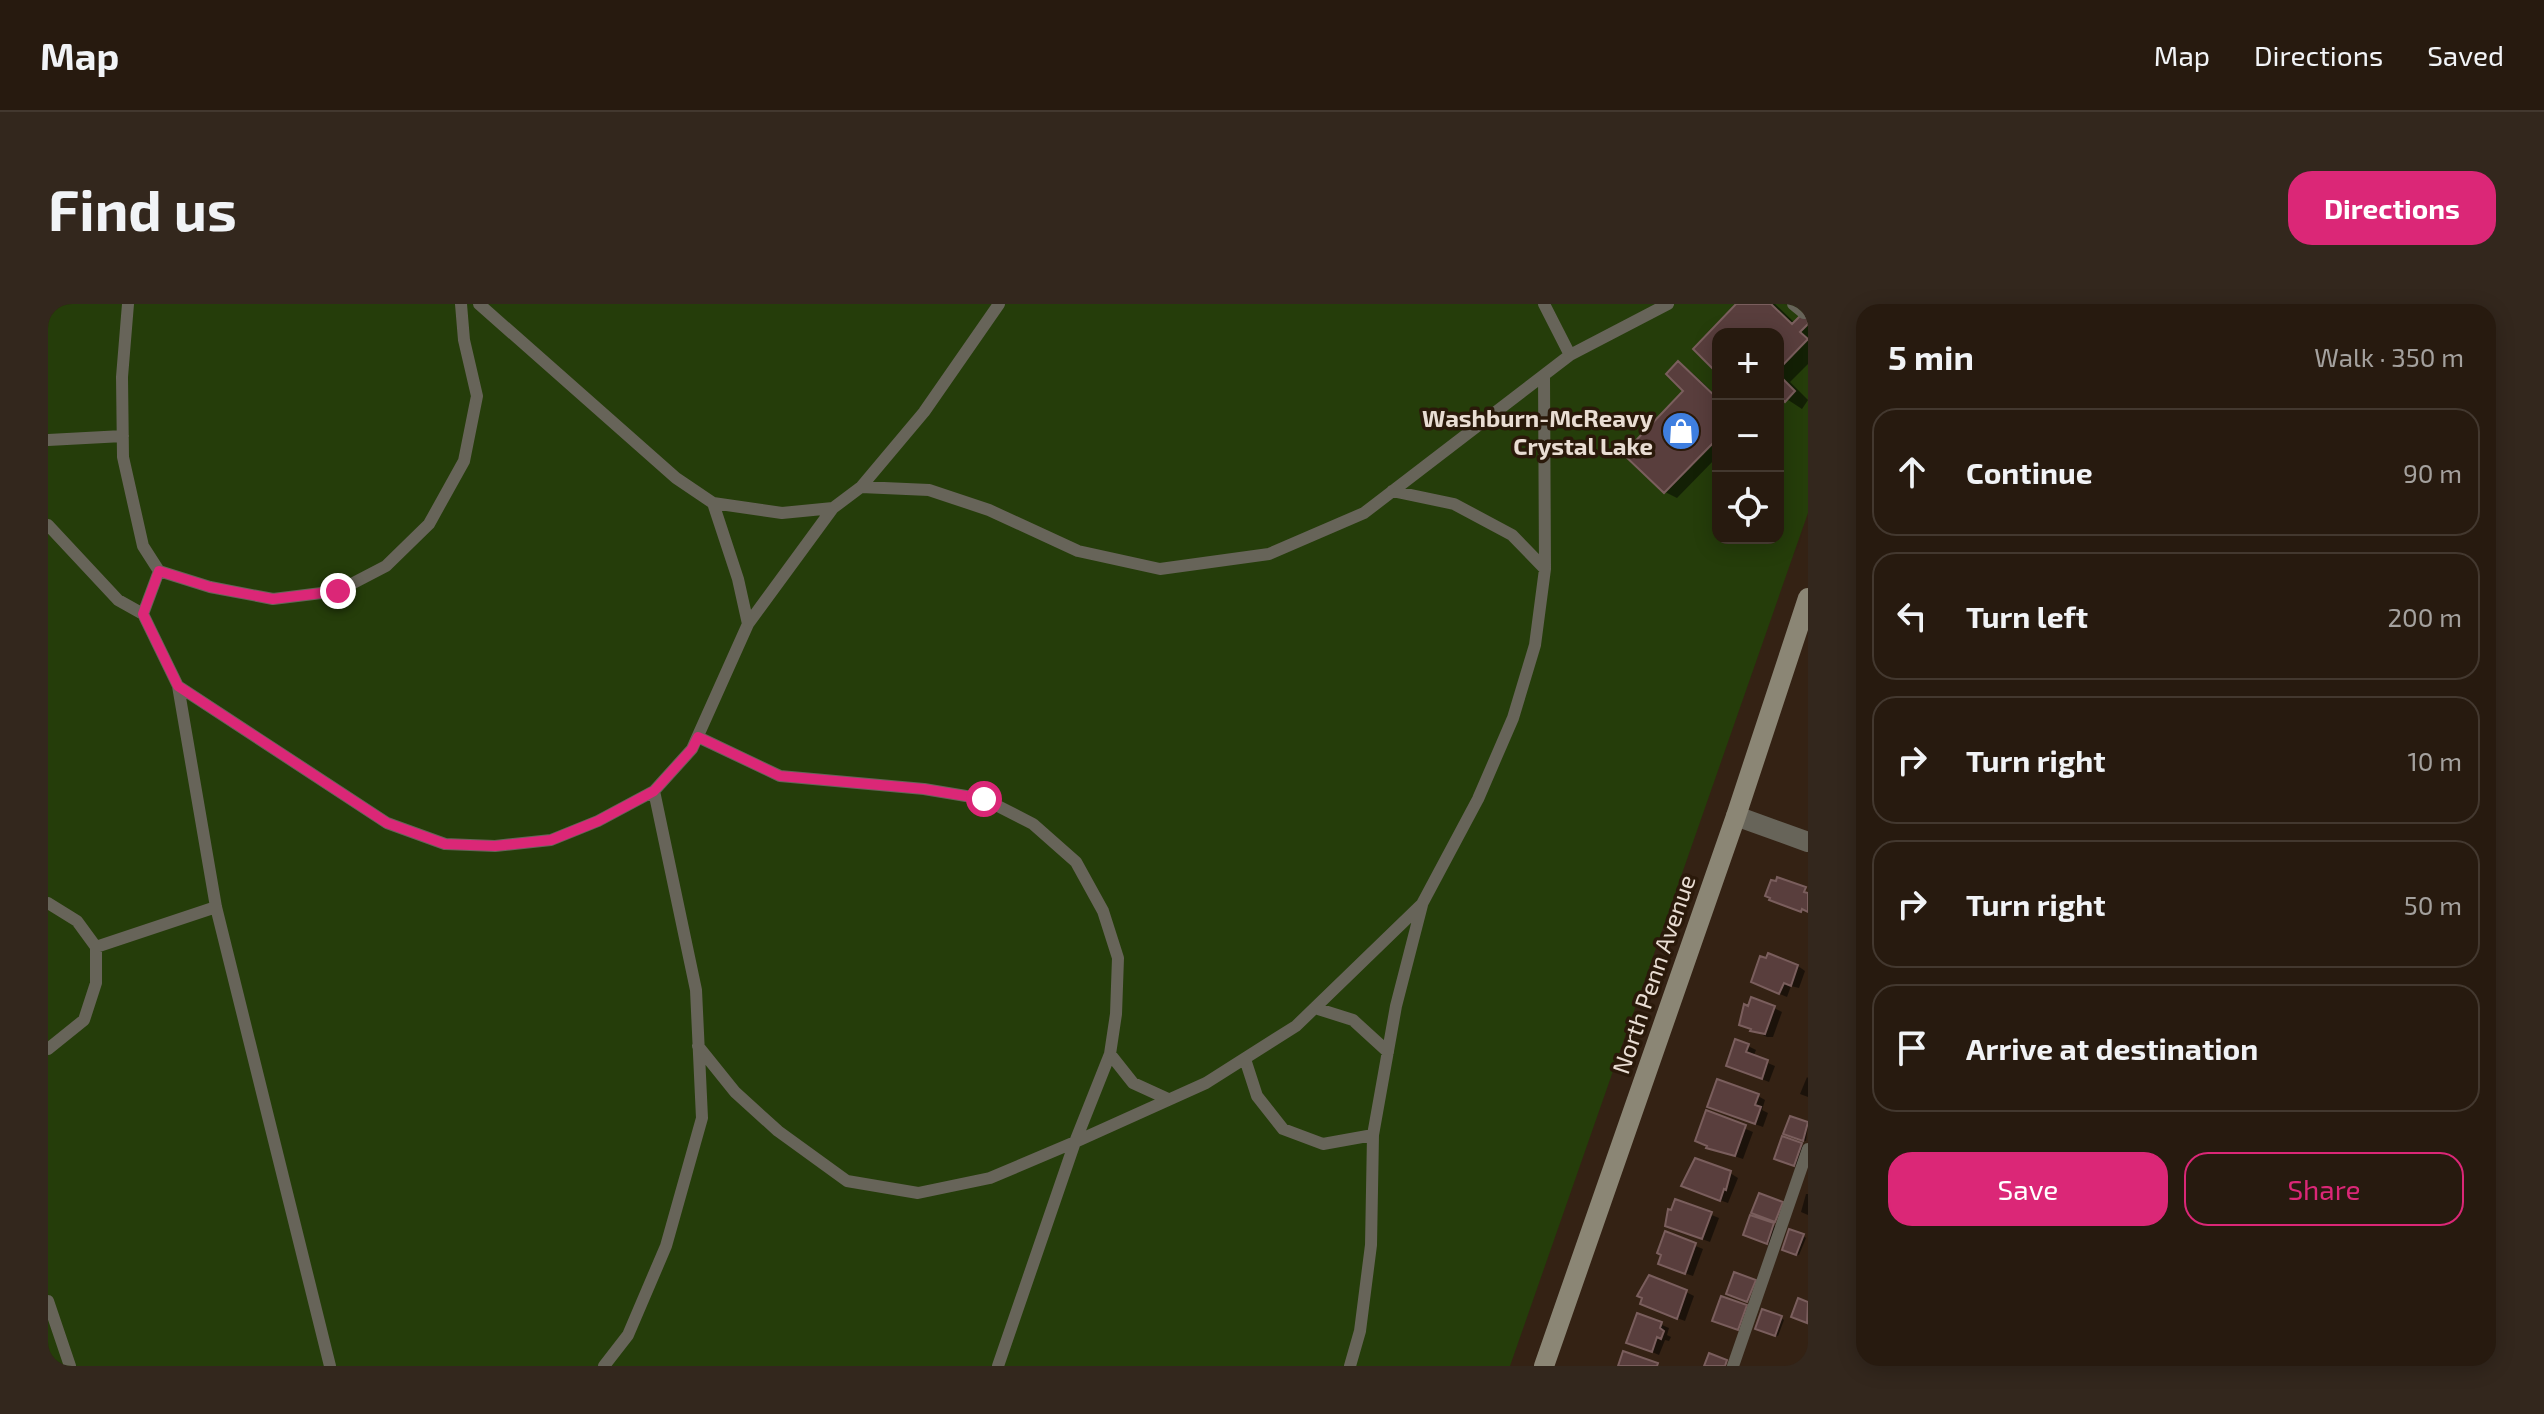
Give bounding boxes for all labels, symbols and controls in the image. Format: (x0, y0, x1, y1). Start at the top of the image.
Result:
text: Map (40, 32, 119, 78)
text: Map (2154, 38, 2210, 72)
text: Directions (2254, 38, 2383, 72)
text: Saved (2427, 38, 2504, 72)
button: Directions (2288, 171, 2496, 245)
text: Find us (48, 175, 237, 242)
map controls (1712, 328, 1784, 544)
button: + (1712, 328, 1784, 400)
text: 5 min (1888, 336, 1974, 377)
text: Walk · 350 m (2314, 341, 2464, 372)
button: − (1712, 400, 1784, 472)
place label: Washburn-McReavy Crystal Lake (1422, 403, 1653, 460)
shop icon: Washburn-McReavy Crystal Lake (1660, 410, 1702, 452)
icon: ahead (1890, 450, 1934, 494)
text: Continue (1966, 454, 2093, 490)
text: 90 m (2403, 457, 2462, 488)
button: locate (1712, 472, 1784, 544)
route end (320, 573, 356, 609)
icon: left (1890, 594, 1934, 638)
text: Turn left (1966, 598, 2088, 634)
text: 200 m (2387, 601, 2462, 632)
icon: right (1890, 738, 1934, 782)
text: Turn right (1966, 742, 2106, 778)
text: 10 m (2407, 745, 2462, 776)
route start (966, 781, 1002, 817)
street label: North Penn Avenue (1605, 871, 1701, 1077)
icon: right (1890, 882, 1934, 926)
text: Turn right (1966, 886, 2106, 922)
text: 50 m (2404, 889, 2462, 920)
icon: arrive (1890, 1026, 1934, 1070)
text: Arrive at destination (1966, 1030, 2258, 1066)
button: Save (1888, 1152, 2168, 1226)
button: Share (2184, 1152, 2464, 1226)

